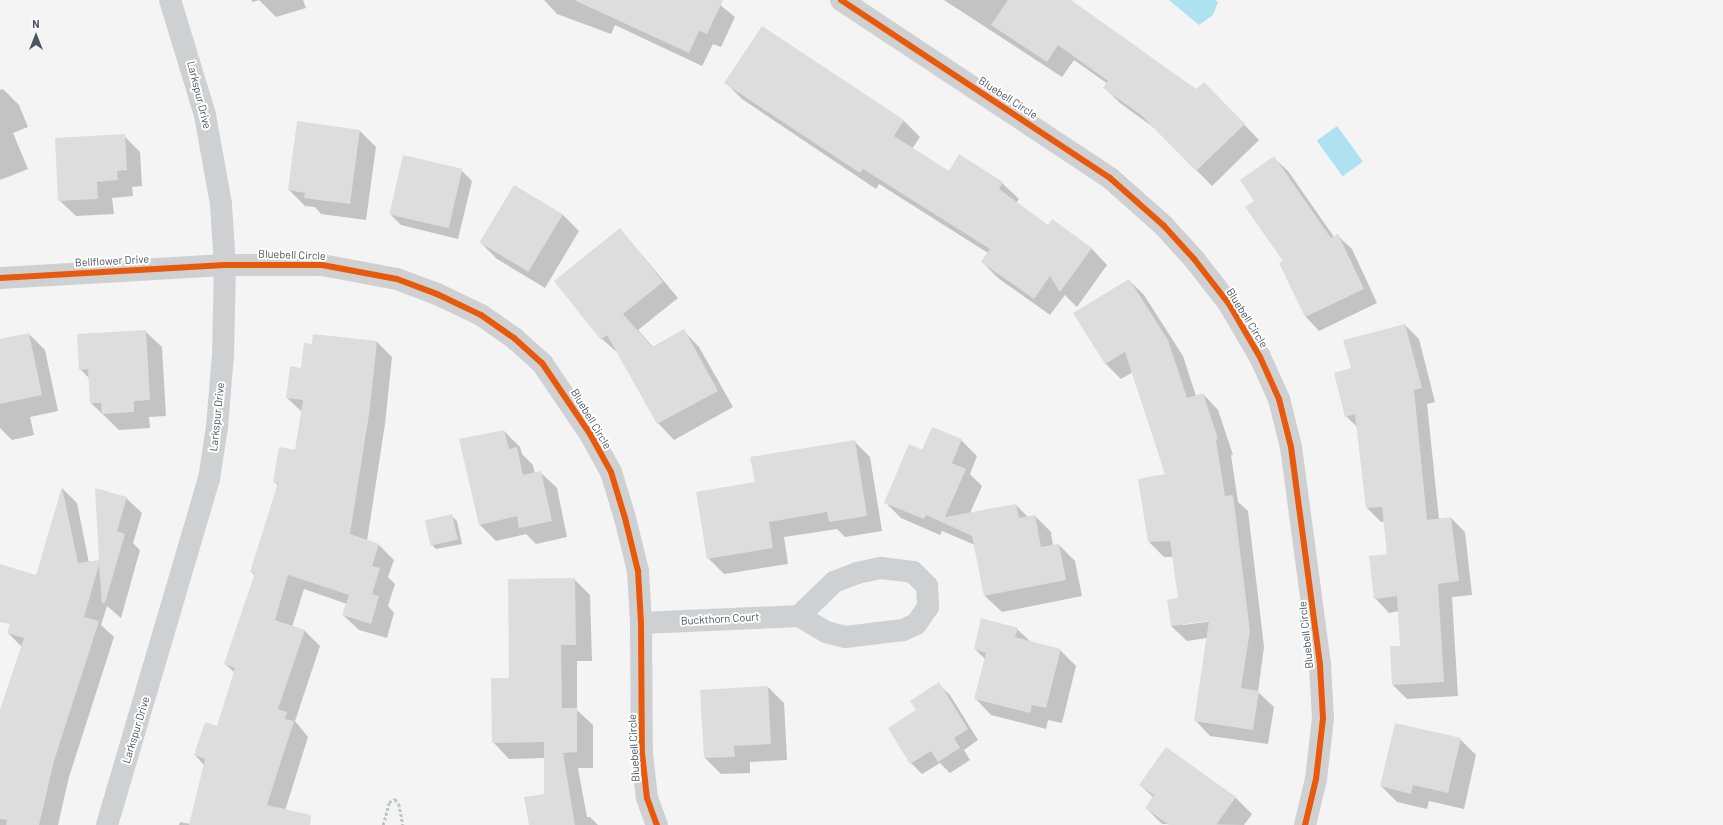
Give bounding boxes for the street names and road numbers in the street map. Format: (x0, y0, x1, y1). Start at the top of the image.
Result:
street label: Larkspur Drive (184, 60, 214, 130)
street label: Bluebell Circle (976, 74, 1040, 122)
street label: Bluebell Circle (258, 247, 326, 263)
street label: Bellflower Drive (75, 252, 149, 270)
street label: Bluebell Circle (1223, 286, 1271, 350)
street label: Larkspur Drive (207, 382, 227, 452)
street label: Bluebell Circle (568, 387, 614, 451)
street label: Bluebell Circle (1296, 601, 1316, 669)
street label: Buckthorn Court (680, 610, 760, 628)
street label: Larkspur Drive (120, 695, 152, 765)
street label: Bluebell Circle (626, 714, 642, 782)

